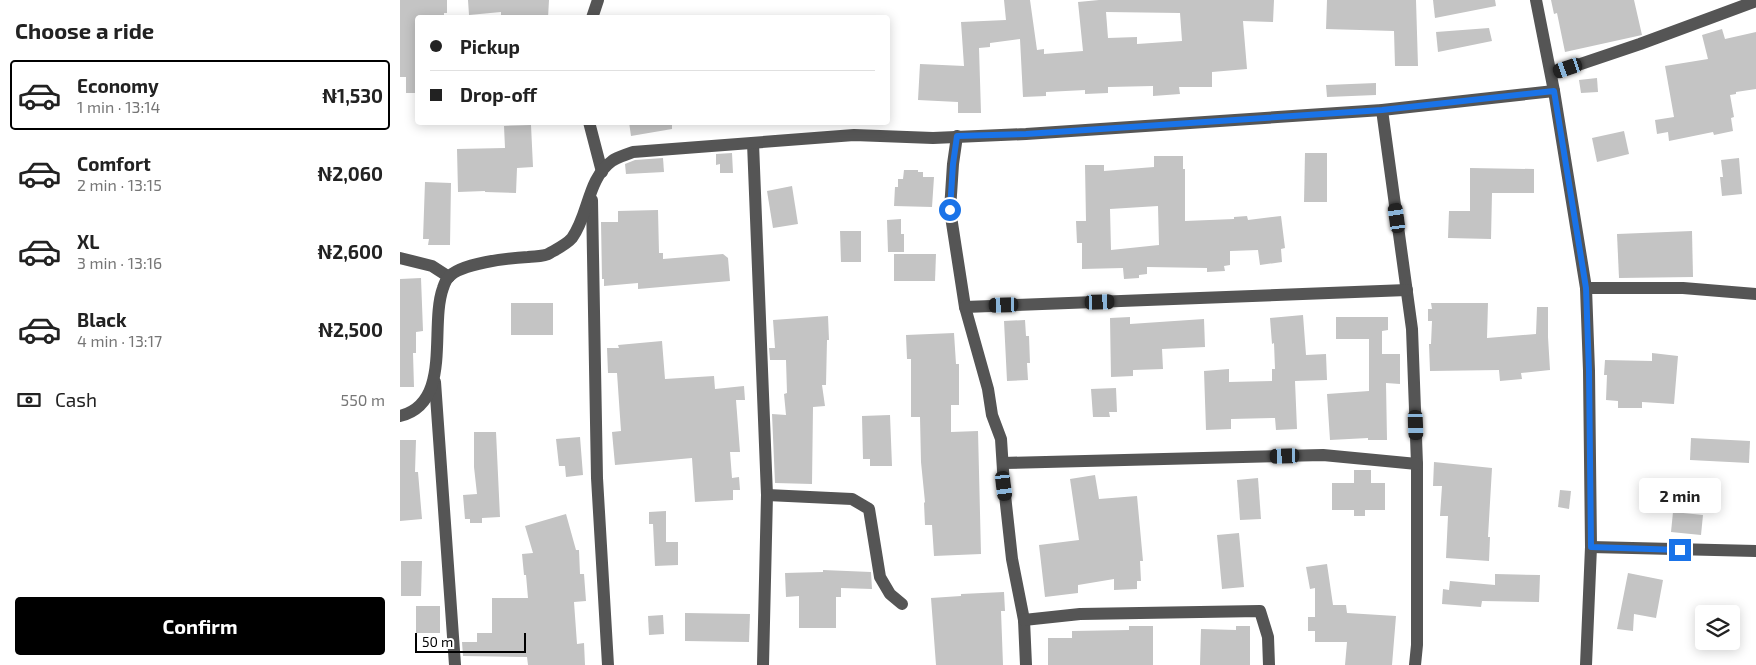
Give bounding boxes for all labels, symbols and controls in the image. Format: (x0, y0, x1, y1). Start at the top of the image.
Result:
text: Choose a ride (15, 17, 154, 43)
text: Pickup (460, 35, 520, 58)
car (1551, 56, 1584, 80)
icon: car (17, 73, 62, 118)
text: Economy (77, 74, 159, 97)
text: Drop-off (460, 83, 537, 106)
text: ₦1,530 (322, 84, 383, 107)
text: 1 min · 13:14 (77, 97, 160, 116)
icon: car (17, 151, 62, 196)
text: Comfort (77, 152, 151, 175)
text: ₦2,060 (317, 162, 383, 185)
text: 2 min · 13:15 (77, 175, 162, 194)
route start (939, 199, 961, 221)
car (1387, 202, 1406, 234)
icon: car (17, 229, 62, 274)
text: XL (77, 230, 99, 253)
text: ₦2,600 (317, 240, 383, 263)
text: 3 min · 13:16 (77, 253, 162, 272)
car (1084, 294, 1115, 310)
car (988, 297, 1019, 313)
icon: car (17, 307, 62, 352)
text: Black (77, 308, 127, 331)
text: ₦2,500 (318, 318, 383, 341)
text: 4 min · 13:17 (77, 331, 162, 350)
icon: cash (15, 386, 43, 414)
text: Cash (55, 388, 97, 411)
text: 550 m (341, 390, 385, 409)
car (1407, 410, 1424, 440)
car (1269, 448, 1300, 464)
car (994, 470, 1013, 502)
callout: 2 min (1639, 478, 1721, 512)
text: 2 min (1660, 486, 1700, 505)
route end (1669, 539, 1691, 561)
button: Confirm (15, 597, 385, 655)
map controls (1695, 605, 1740, 650)
button: layers (1695, 605, 1740, 650)
scale bar (415, 630, 526, 653)
text: 50 m (422, 633, 453, 650)

